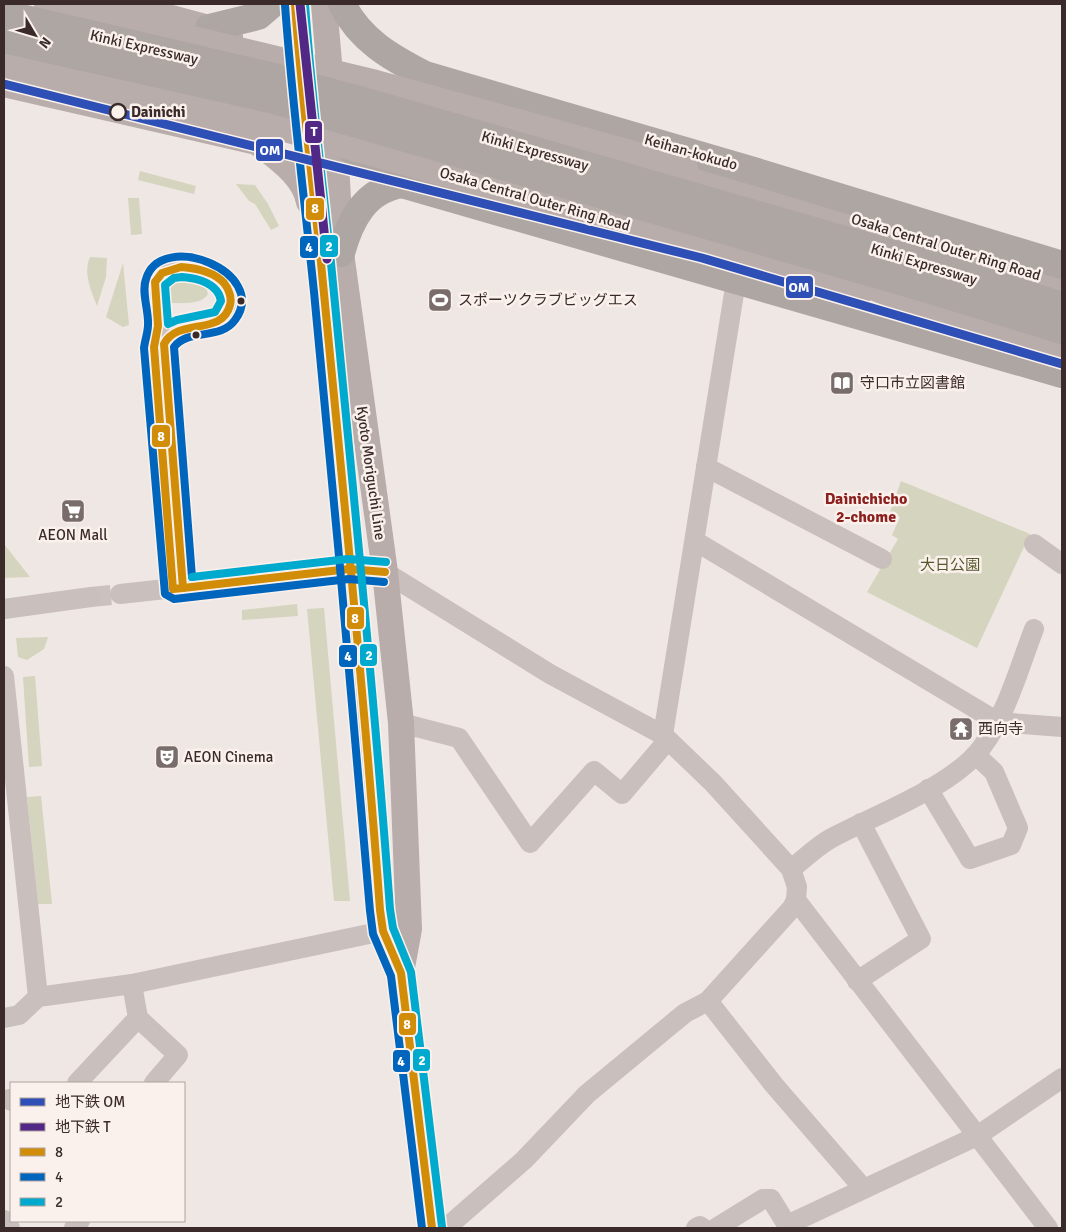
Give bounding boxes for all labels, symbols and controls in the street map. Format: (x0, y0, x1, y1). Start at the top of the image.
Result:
north arrow (10, 10, 60, 60)
street label: Kinki Expressway (88, 26, 200, 68)
text: N (35, 34, 55, 52)
marker: Dainichi (109, 103, 127, 121)
place label: Dainichi (131, 103, 185, 121)
line badge: T (304, 120, 323, 144)
text: T (310, 123, 318, 140)
street label: Kinki Expressway (479, 127, 591, 175)
street label: Keihan-kokudo (643, 130, 740, 174)
line badge: OM (255, 138, 284, 162)
text: OM (260, 142, 281, 159)
street label: Osaka Central Outer Ring Road (438, 163, 632, 235)
line badge: 8 (305, 197, 325, 221)
text: 8 (311, 200, 319, 217)
street label: Osaka Central Outer Ring Road (849, 210, 1043, 284)
line badge: 2 (319, 234, 339, 258)
line badge: 4 (299, 235, 319, 259)
text: 2 (325, 238, 333, 255)
text: 4 (305, 239, 313, 256)
street label: Kinki Expressway (869, 239, 979, 289)
line badge: OM (785, 275, 814, 299)
text: OM (789, 279, 810, 296)
sports icon: スポーツクラブビッグエス (427, 287, 453, 313)
place label: スポーツクラブビッグエス (458, 291, 638, 309)
unlabelled marker (236, 296, 246, 306)
unlabelled marker (191, 330, 201, 340)
library icon: 守口市立図書館 (829, 370, 855, 396)
place label: 守口市立図書館 (860, 374, 965, 392)
street label: Kyoto Moriguchi Line (353, 405, 389, 541)
line badge: 8 (151, 424, 171, 448)
text: 8 (157, 428, 165, 445)
district label: Dainichicho 2-chome (825, 489, 907, 527)
supermarket icon: AEON Mall (60, 498, 86, 524)
place label: AEON Mall (38, 526, 108, 544)
park label: 大日公園 (920, 556, 980, 574)
line badge: 8 (346, 606, 365, 630)
text: 8 (351, 610, 359, 627)
line badge: 2 (359, 643, 378, 667)
line badge: 4 (338, 644, 358, 668)
text: 2 (365, 647, 373, 664)
text: 4 (344, 648, 352, 665)
temple icon: 西向寺 (948, 716, 974, 742)
place label: 西向寺 (978, 720, 1023, 738)
theatre icon: AEON Cinema (154, 744, 180, 770)
place label: AEON Cinema (184, 748, 273, 766)
line badge: 8 (398, 1012, 417, 1036)
text: 8 (403, 1016, 411, 1033)
line badge: 2 (412, 1048, 431, 1072)
line badge: 4 (392, 1049, 411, 1073)
text: 2 (418, 1052, 426, 1069)
text: 4 (397, 1053, 405, 1070)
legend (10, 1082, 185, 1222)
text: 地下鉄 OM (55, 1093, 125, 1111)
text: 地下鉄 T (55, 1118, 111, 1136)
text: 8 (55, 1143, 63, 1161)
text: 4 (55, 1168, 63, 1186)
text: 2 (55, 1193, 63, 1211)

